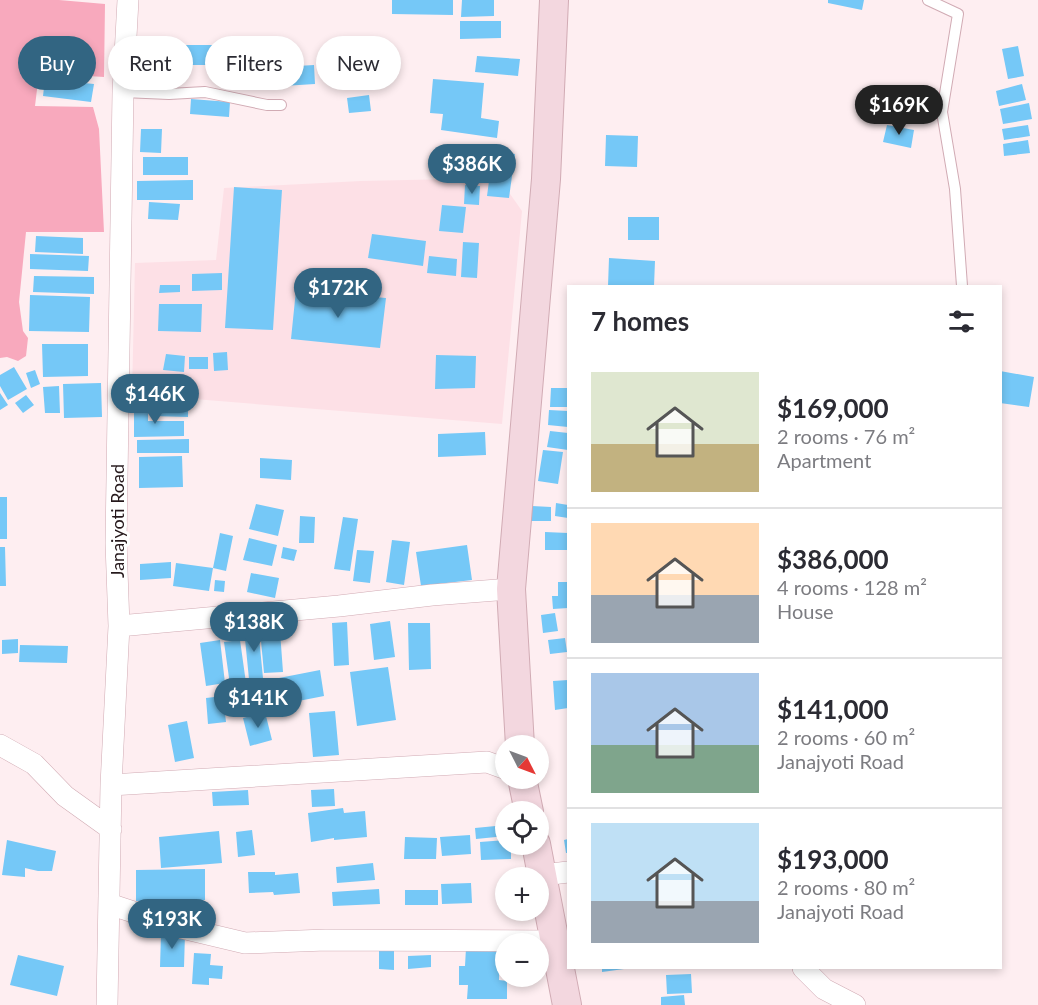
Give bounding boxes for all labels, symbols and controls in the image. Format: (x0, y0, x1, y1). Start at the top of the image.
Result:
chip: Buy (18, 36, 96, 90)
chip: Rent (108, 36, 193, 90)
chip: Filters (205, 36, 304, 90)
chip: New (316, 36, 401, 90)
pin: $169K (857, 85, 941, 136)
text: $169K (869, 92, 929, 116)
pin: $386K (430, 144, 514, 195)
text: $386K (442, 151, 502, 175)
pin: $172K (296, 268, 380, 319)
text: $172K (308, 275, 368, 299)
text: 7 homes (591, 305, 689, 337)
icon: filters (945, 305, 978, 338)
pin: $146K (113, 374, 197, 425)
text: $146K (125, 381, 185, 405)
text: $169,000 (777, 392, 889, 424)
icon: home (639, 396, 711, 468)
text: 2 rooms · 76 m² (777, 424, 915, 448)
text: Apartment (777, 448, 871, 472)
street label: Janajyoti Road (106, 464, 128, 578)
text: $386,000 (777, 543, 889, 575)
icon: home (639, 547, 711, 619)
text: 4 rooms · 128 m² (777, 575, 927, 599)
text: House (777, 599, 834, 623)
pin: $138K (212, 602, 296, 653)
text: $138K (224, 609, 284, 633)
pin: $141K (216, 678, 300, 729)
text: $141K (228, 685, 288, 709)
text: $141,000 (777, 693, 889, 725)
icon: home (639, 697, 711, 769)
text: 2 rooms · 60 m² (777, 725, 915, 749)
north arrow (495, 735, 549, 789)
map controls (495, 735, 549, 987)
text: Janajyoti Road (777, 749, 904, 773)
button: locate (495, 801, 549, 855)
text: $193,000 (777, 843, 889, 875)
icon: home (639, 847, 711, 919)
button: + (495, 867, 549, 921)
text: 2 rooms · 80 m² (777, 875, 915, 899)
pin: $193K (130, 899, 214, 950)
text: Janajyoti Road (777, 899, 904, 923)
text: $193K (142, 906, 202, 930)
button: − (495, 933, 549, 987)

